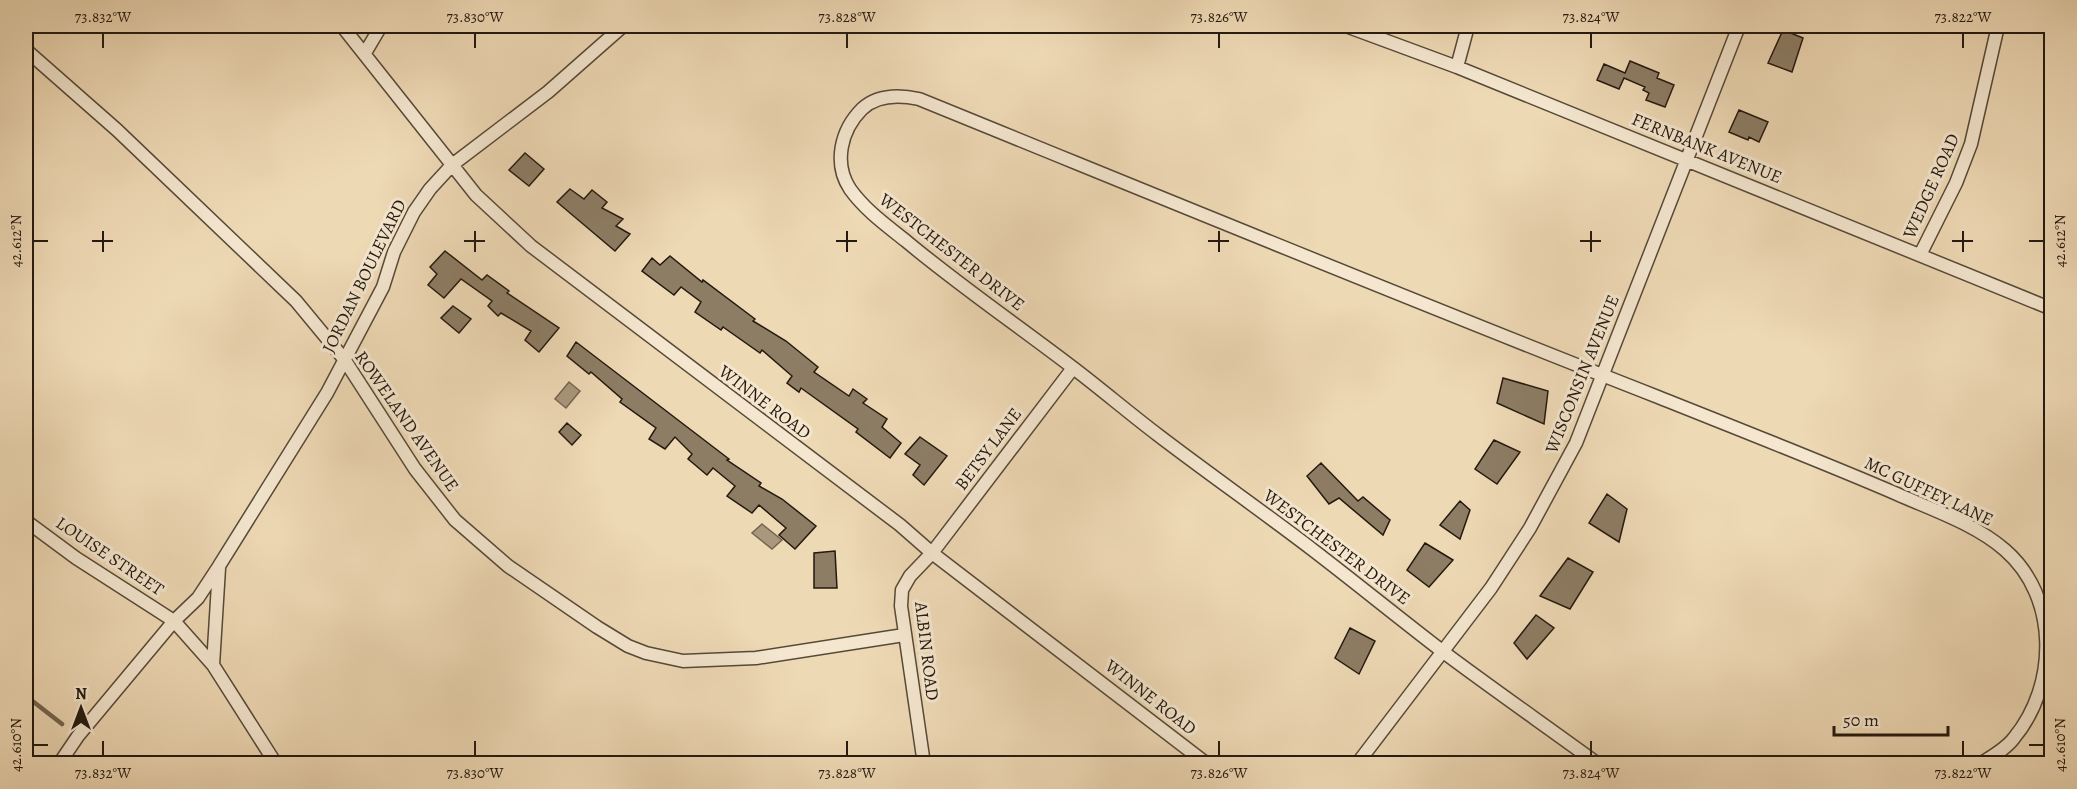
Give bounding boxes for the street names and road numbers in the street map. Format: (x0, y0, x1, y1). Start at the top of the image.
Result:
street label: FERNBANK AVENUE (1628, 107, 1786, 189)
street label: WEDGE ROAD (1897, 130, 1965, 243)
street label: WESTCHESTER DRIVE (874, 187, 1030, 316)
street label: JORDAN BOULEVARD (316, 195, 412, 357)
street label: WISCONSIN AVENUE (1539, 291, 1625, 458)
street label: ROWELAND AVENUE (349, 346, 465, 496)
street label: WINNE ROAD (713, 359, 816, 445)
street label: BETSY LANE (949, 403, 1027, 495)
street label: MC GUFFEY LANE (1861, 451, 1997, 531)
street label: WESTCHESTER DRIVE (1258, 483, 1415, 610)
street label: LOUISE STREET (51, 511, 169, 601)
street label: ALBIN ROAD (909, 599, 945, 702)
street label: WINNE ROAD (1100, 653, 1202, 740)

